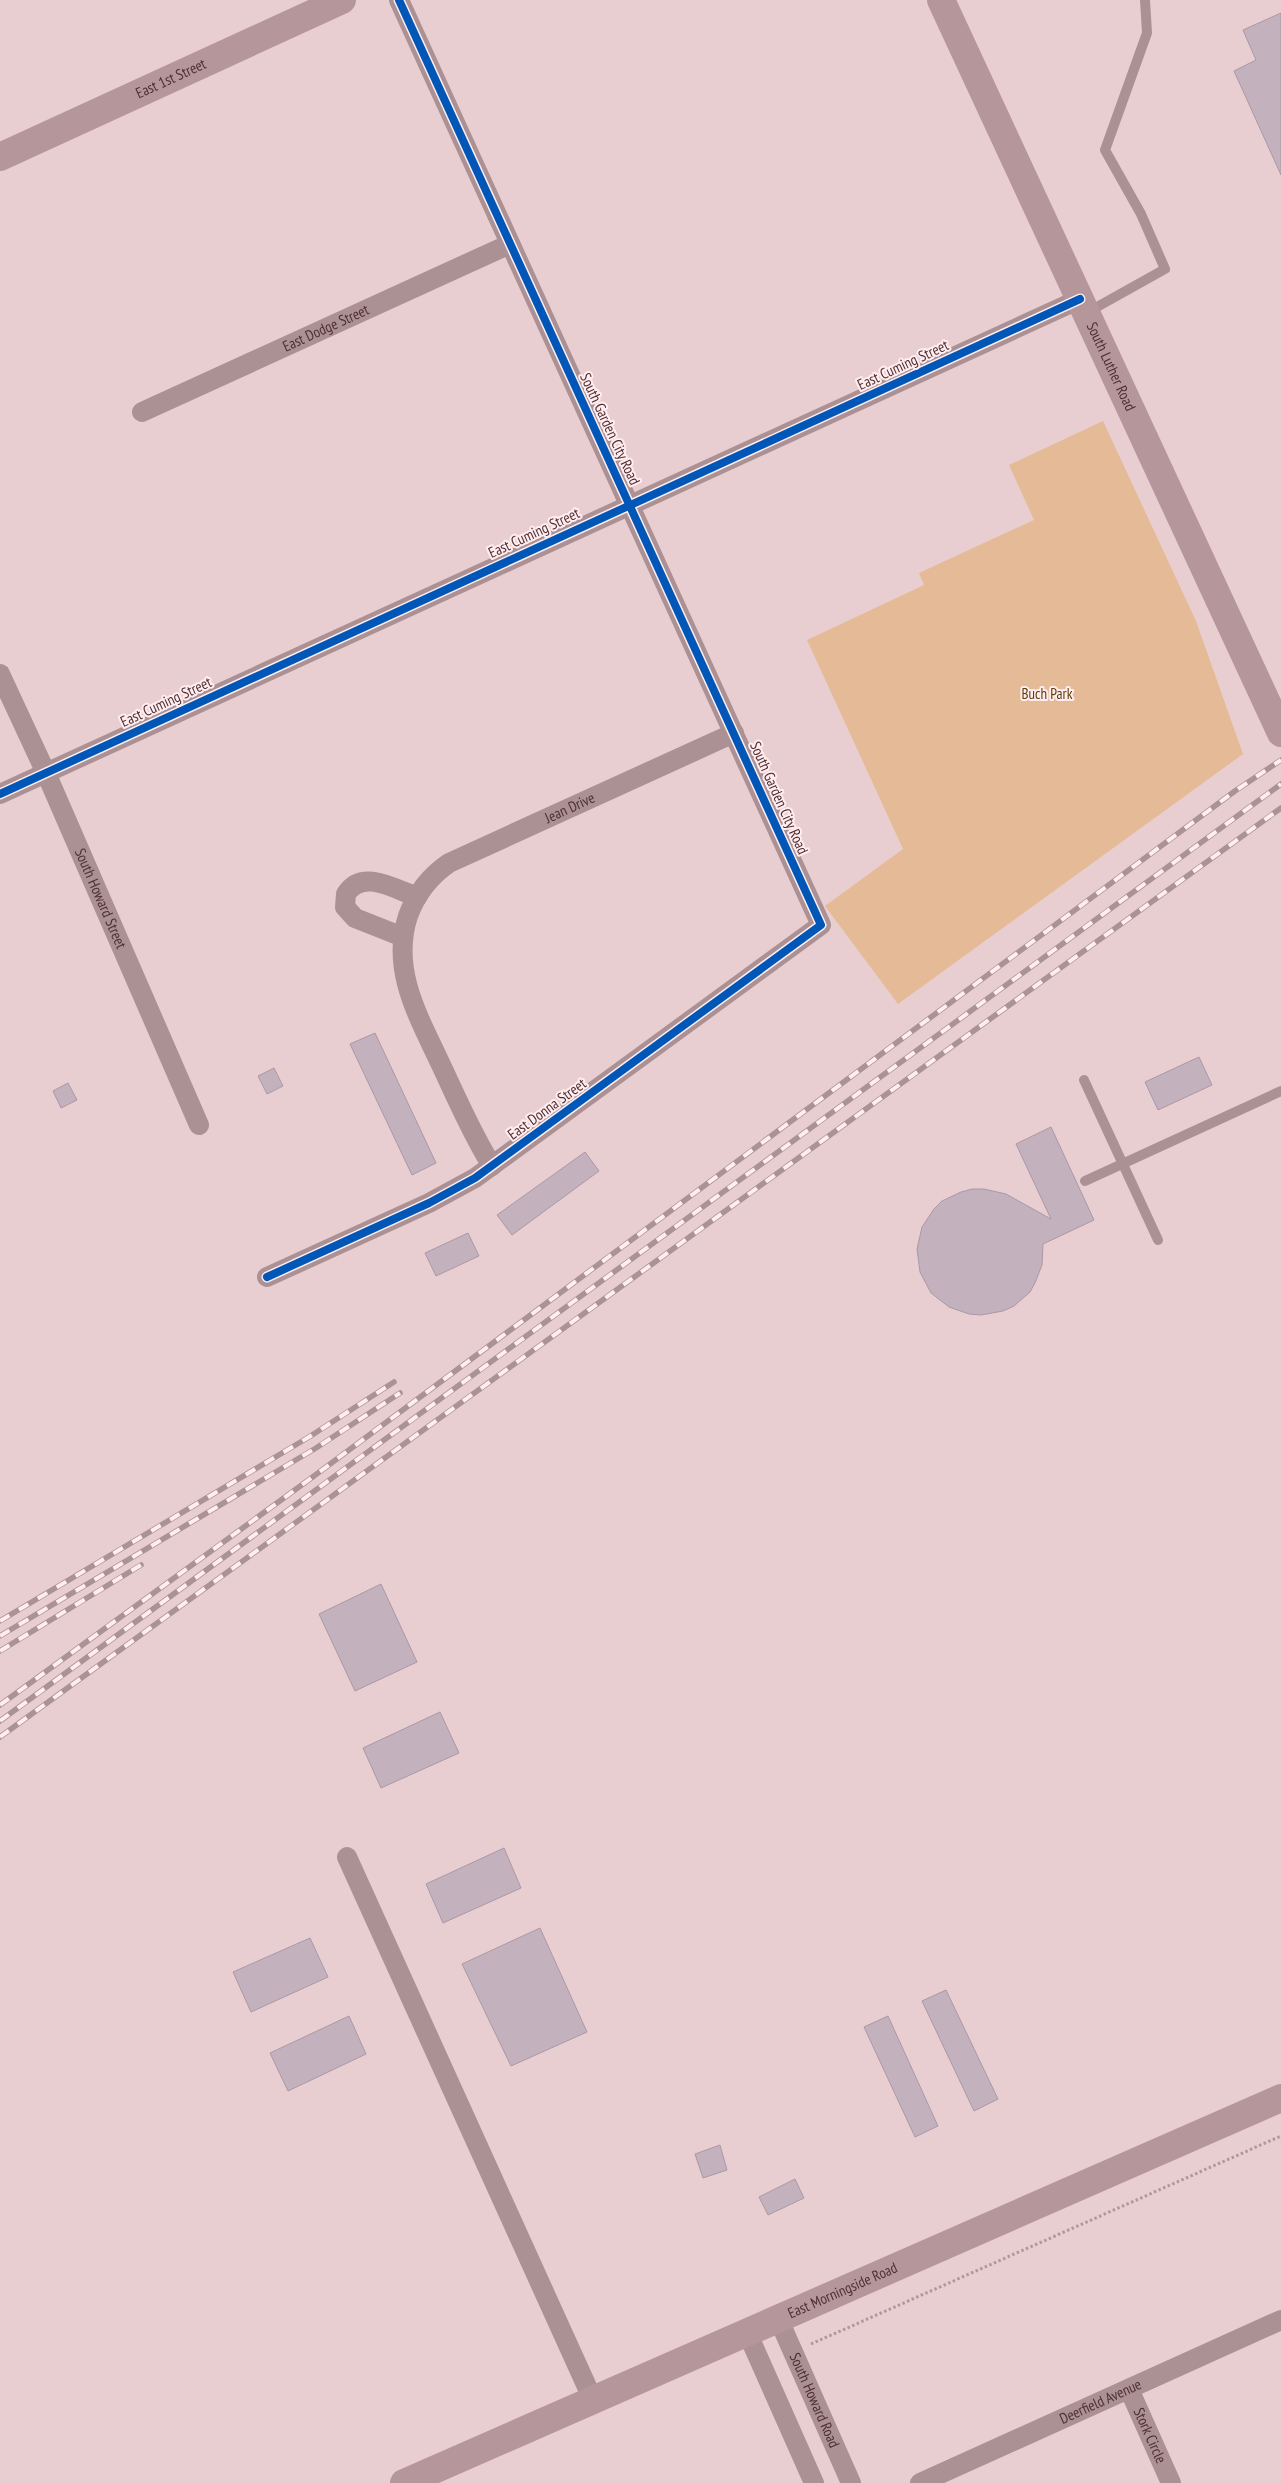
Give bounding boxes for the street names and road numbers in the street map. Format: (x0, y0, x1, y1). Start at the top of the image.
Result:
street label: East 1st Street (133, 54, 209, 102)
street label: East Dodge Street (279, 300, 372, 356)
street label: South Luther Road (1083, 319, 1140, 414)
street label: East Cuming Street (854, 335, 951, 394)
street label: South Garden City Road (576, 370, 645, 488)
street label: East Cuming Street (485, 503, 582, 562)
street label: East Cuming Street (117, 672, 214, 731)
street label: South Garden City Road (746, 738, 813, 857)
street label: Jean Drive (541, 788, 598, 827)
street label: South Howard Street (71, 845, 131, 951)
street label: East Donna Street (504, 1074, 590, 1143)
street label: East Morningside Road (785, 2258, 900, 2322)
street label: South Howard Road (786, 2350, 844, 2451)
street label: Deerfield Avenue (1056, 2374, 1144, 2428)
street label: Stork Circle (1130, 2405, 1171, 2466)

